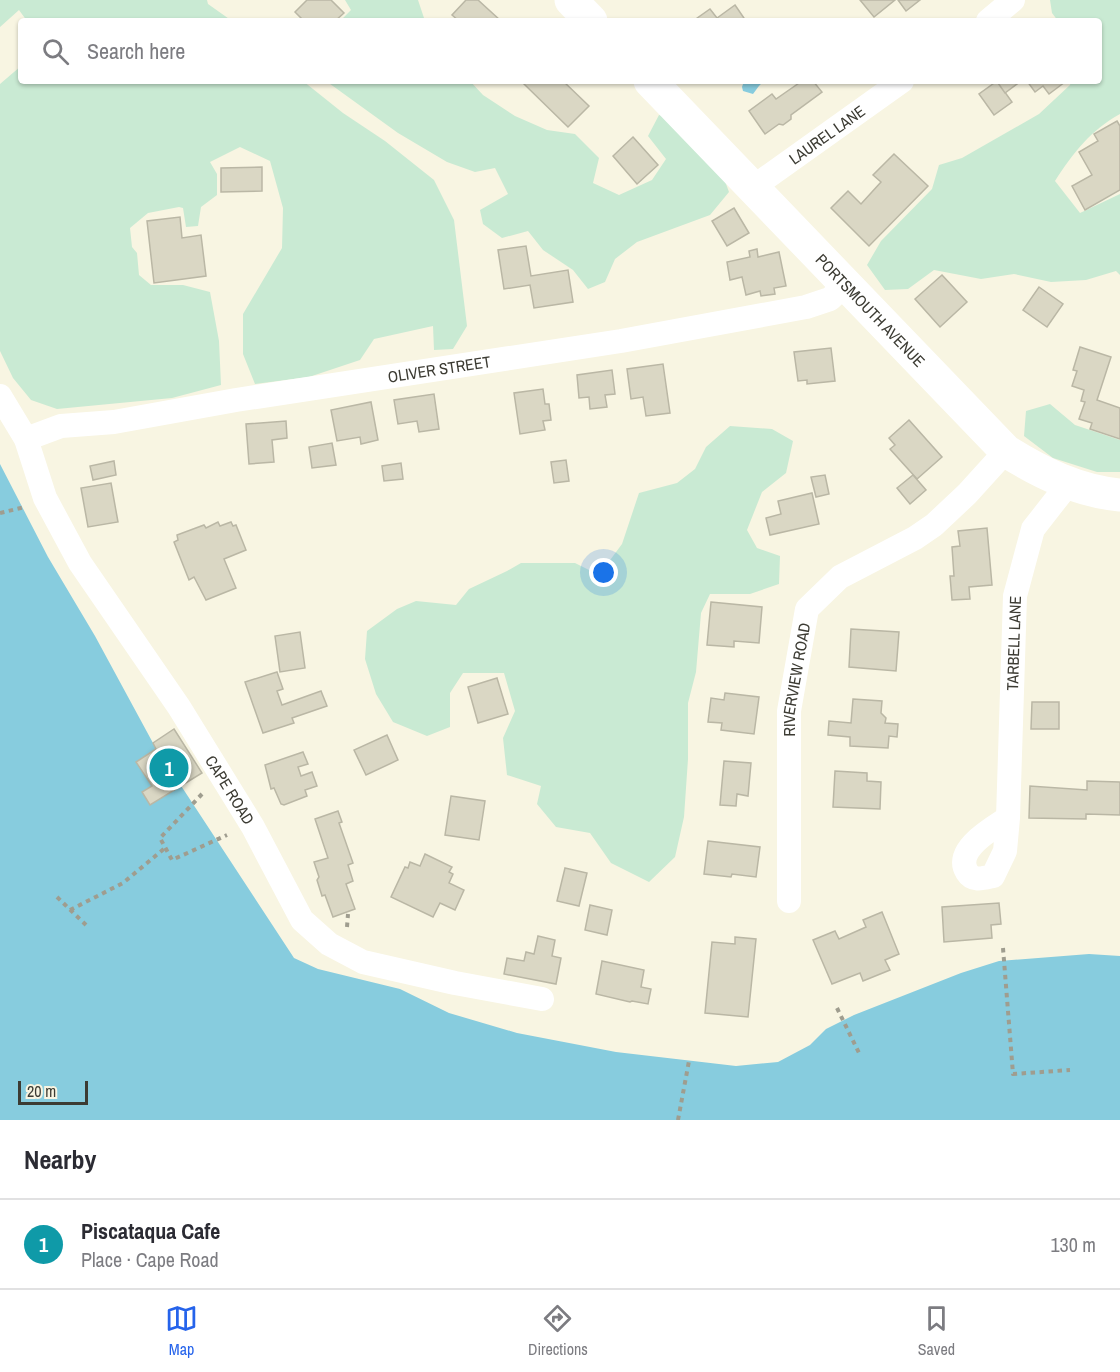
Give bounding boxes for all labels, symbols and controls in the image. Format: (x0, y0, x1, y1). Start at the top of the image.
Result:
search box (18, 18, 1102, 84)
icon: search (39, 35, 72, 68)
text: Search here (87, 36, 185, 66)
street label: LAUREL LANE (784, 100, 869, 169)
street label: PORTSMOUTH AVENUE (811, 249, 930, 372)
street label: OLIVER STREET (386, 350, 492, 388)
your location (589, 558, 618, 587)
street label: TARBELL LANE (1001, 595, 1026, 691)
street label: RIVERVIEW ROAD (778, 621, 815, 737)
pin: 1 (150, 746, 188, 790)
street label: CAPE ROAD (200, 751, 260, 828)
scale bar (18, 1078, 88, 1106)
text: 20 m (27, 1080, 56, 1102)
text: Nearby (24, 1142, 96, 1177)
text: Piscataqua Cafe (81, 1216, 220, 1246)
text: 1 (39, 1231, 48, 1258)
text: 130 m (1050, 1231, 1096, 1258)
text: Place · Cape Road (81, 1246, 219, 1273)
tab: Map (165, 1302, 198, 1360)
tab: Directions (528, 1302, 588, 1360)
tab: Saved (918, 1302, 955, 1360)

